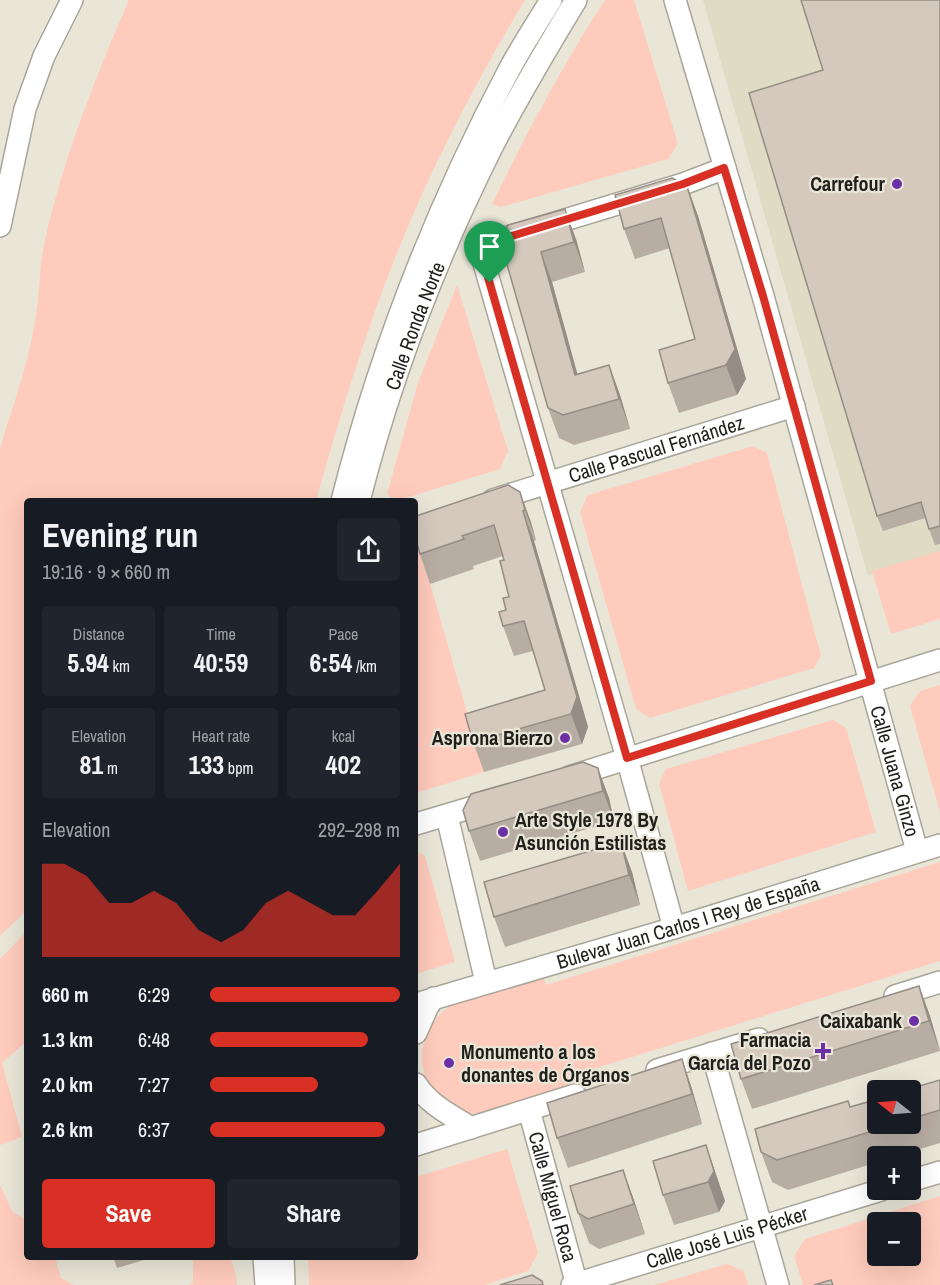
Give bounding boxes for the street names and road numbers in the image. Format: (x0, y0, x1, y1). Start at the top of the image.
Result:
street label: Calle Ronda Norte (378, 257, 451, 393)
street label: Calle Pascual Fernández (565, 408, 747, 489)
street label: Calle Juana Ginzo (864, 702, 926, 840)
street label: Bulevar Juan Carlos I Rey de España (553, 869, 823, 975)
street label: Calle Miguel Roca (523, 1128, 584, 1265)
street label: Calle José Luis Pécker (643, 1199, 811, 1274)

